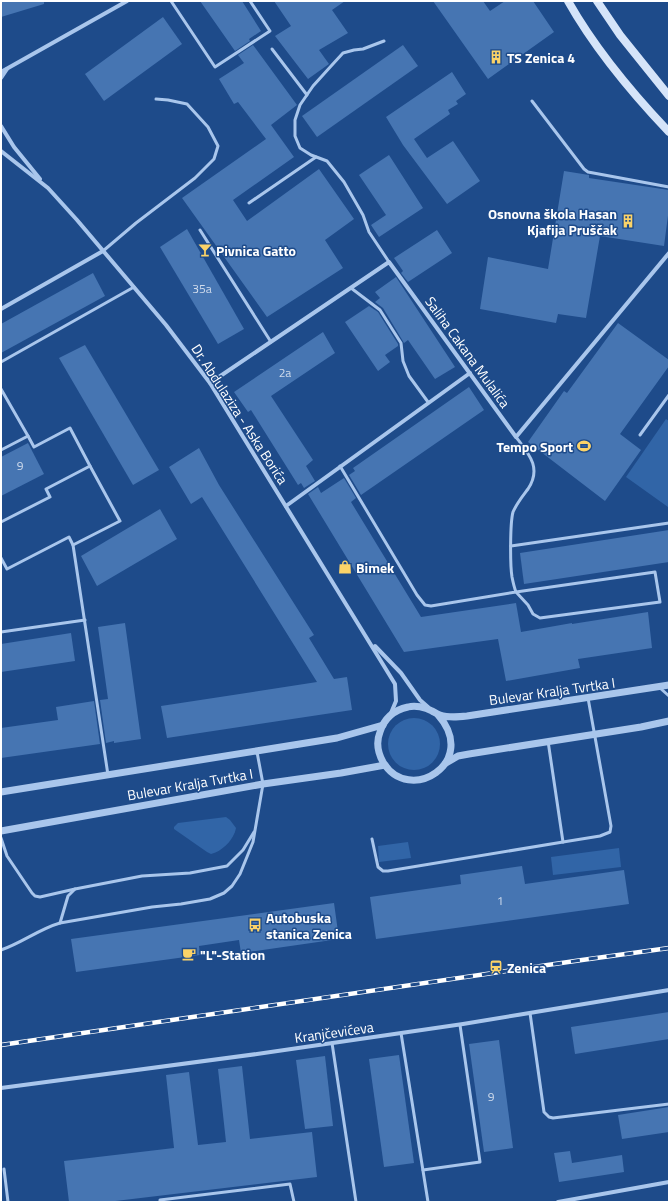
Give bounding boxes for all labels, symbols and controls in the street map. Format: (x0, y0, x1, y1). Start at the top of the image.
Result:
place label: TS Zenica 4 (507, 47, 575, 68)
building icon: TS Zenica 4 (488, 49, 504, 65)
place label: Osnovna škola Hasan Kjafija Pruščak (488, 203, 618, 240)
building icon: Osnovna škola Hasan Kjafija Pruščak (620, 213, 636, 229)
place label: Pivnica Gatto (216, 240, 296, 261)
bar icon: Pivnica Gatto (197, 242, 213, 258)
house number: 35a (192, 279, 212, 298)
street label: Saliha Cakana Mulalića (420, 292, 516, 412)
street label: Dr. Abdulaziza - Aska Borića (187, 340, 293, 488)
house number: 2a (279, 363, 291, 382)
place label: Tempo Sport (497, 436, 573, 457)
sports icon: Tempo Sport (576, 438, 592, 454)
house number: 9 (17, 456, 24, 475)
place label: Bimek (356, 557, 395, 578)
shop icon: Bimek (337, 559, 353, 575)
street label: Bulevar Kralja Tvrtka I (488, 672, 616, 710)
street label: Bulevar Kralja Tvrtka I (126, 763, 254, 805)
house number: 1 (497, 891, 503, 910)
place label: Autobuska stanica Zenica (266, 907, 352, 944)
bus stop icon: Autobuska stanica Zenica (247, 917, 263, 933)
place label: "L"-Station (200, 944, 265, 965)
cafe icon: "L"-Station (181, 946, 197, 962)
place label: Zenica (507, 957, 546, 978)
station icon: Zenica (488, 959, 504, 975)
street label: Kranjčevićeva (293, 1016, 375, 1048)
house number: 9 (488, 1087, 495, 1106)

